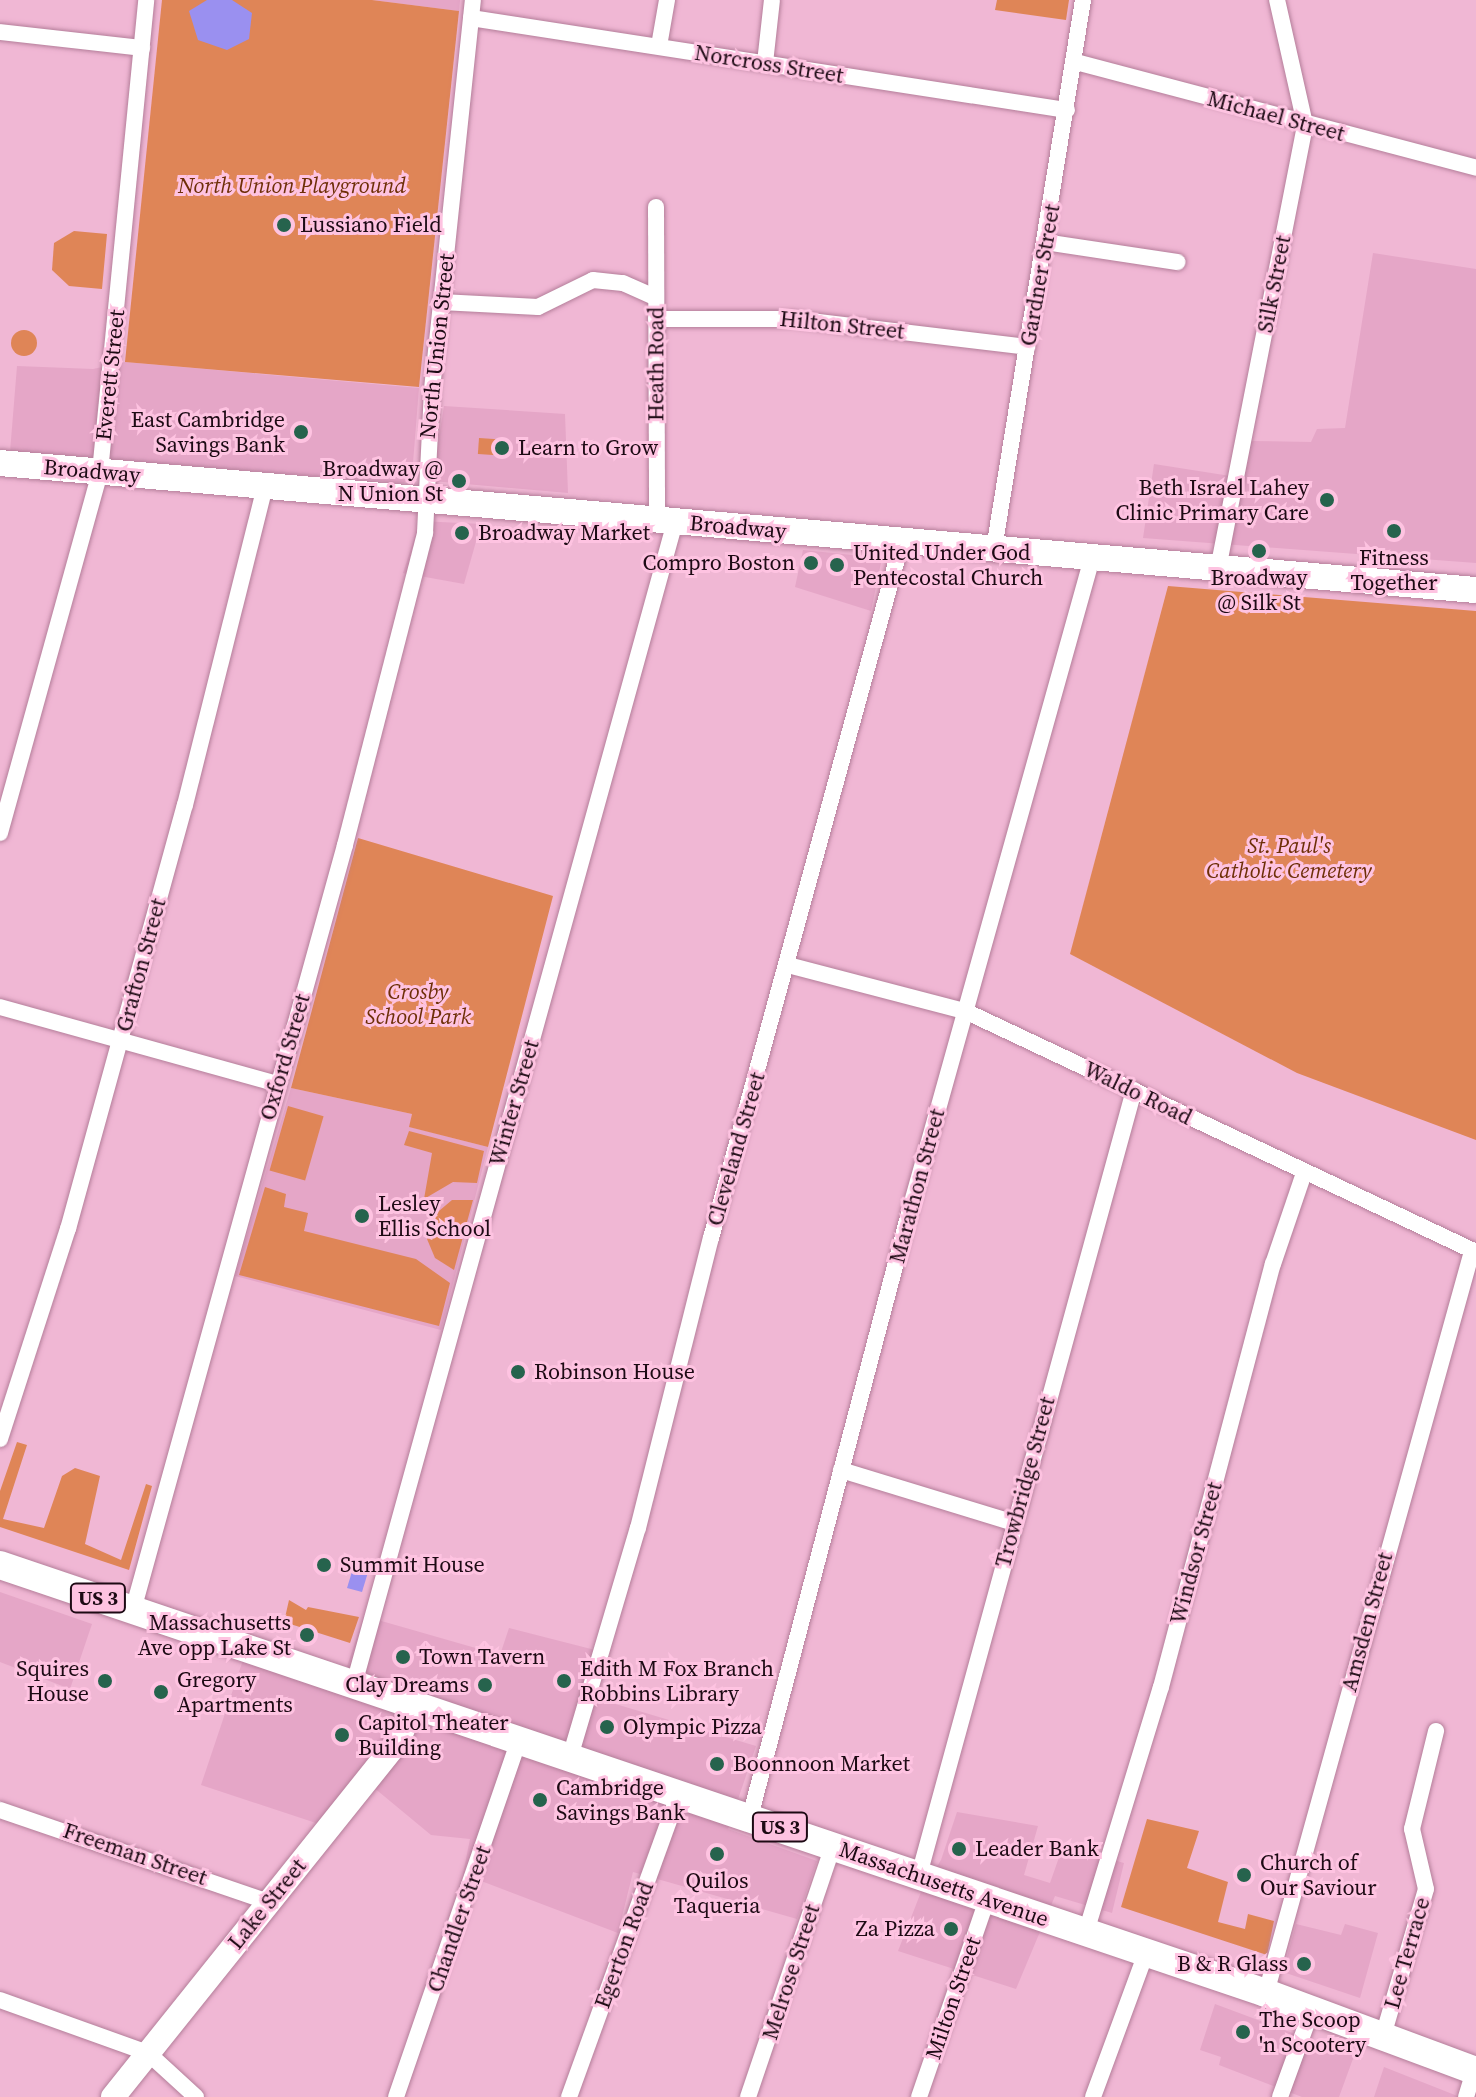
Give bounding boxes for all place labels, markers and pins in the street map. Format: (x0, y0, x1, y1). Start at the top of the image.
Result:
place label: Lussiano Field (300, 212, 442, 238)
marker: Lussiano Field (275, 216, 293, 234)
place label: East Cambridge Savings Bank (131, 406, 285, 458)
marker: East Cambridge Savings Bank (292, 423, 310, 441)
place label: Learn to Grow (518, 435, 658, 461)
marker: Learn to Grow (493, 439, 511, 457)
place label: Broadway @ N Union St (322, 455, 443, 506)
marker: Broadway @ N Union St (450, 472, 468, 490)
place label: Beth Israel Lahey Clinic Primary Care (1116, 474, 1309, 526)
marker: Beth Israel Lahey Clinic Primary Care (1316, 489, 1338, 511)
place label: Broadway Market (478, 520, 650, 546)
marker: Fitness Together (1385, 522, 1403, 540)
marker: Broadway Market (453, 524, 471, 542)
place label: United Under God Pentecostal Church (853, 539, 1043, 590)
marker: Broadway @ Silk St (1250, 542, 1268, 560)
place label: Fitness Together (1350, 544, 1438, 596)
place label: Compro Boston (642, 550, 795, 576)
marker: Compro Boston (802, 554, 820, 572)
marker: United Under God Pentecostal Church (828, 556, 846, 574)
place label: Broadway @ Silk St (1210, 564, 1308, 616)
place label: Lesley Ellis School (378, 1190, 491, 1242)
marker: Lesley Ellis School (353, 1207, 371, 1225)
place label: Robinson House (534, 1359, 695, 1385)
marker: Robinson House (509, 1363, 527, 1381)
place label: Summit House (340, 1552, 485, 1578)
marker: Summit House (315, 1556, 333, 1574)
place label: Massachusetts Ave opp Lake St (138, 1609, 291, 1660)
marker: Massachusetts Ave opp Lake St (298, 1626, 316, 1644)
place label: Town Tavern (419, 1644, 546, 1670)
marker: Town Tavern (394, 1648, 412, 1666)
place label: Squires House (16, 1655, 89, 1706)
place label: Edith M Fox Branch Robbins Library (580, 1655, 774, 1706)
place label: Gregory Apartments (177, 1666, 293, 1718)
marker: Squires House (96, 1672, 114, 1690)
place label: Clay Dreams (345, 1672, 469, 1698)
marker: Edith M Fox Branch Robbins Library (555, 1672, 573, 1690)
marker: Clay Dreams (476, 1676, 494, 1694)
marker: Gregory Apartments (152, 1683, 170, 1701)
place label: Capitol Theater Building (358, 1709, 509, 1760)
place label: Olympic Pizza (623, 1714, 762, 1740)
marker: Olympic Pizza (598, 1718, 616, 1736)
marker: Capitol Theater Building (333, 1726, 351, 1744)
place label: Boonnoon Market (733, 1751, 910, 1777)
marker: Boonnoon Market (708, 1755, 726, 1773)
place label: Cambridge Savings Bank (556, 1774, 685, 1826)
marker: Cambridge Savings Bank (531, 1791, 549, 1809)
place label: Leader Bank (975, 1836, 1099, 1862)
marker: Leader Bank (950, 1840, 968, 1858)
marker: Quilos Taqueria (708, 1845, 726, 1863)
place label: Church of Our Saviour (1260, 1849, 1376, 1900)
marker: Church of Our Saviour (1235, 1866, 1253, 1884)
place label: Quilos Taqueria (674, 1867, 760, 1918)
place label: Za Pizza (856, 1916, 935, 1942)
marker: Za Pizza (942, 1920, 960, 1938)
place label: B & R Glass (1177, 1951, 1288, 1977)
marker: B & R Glass (1295, 1955, 1313, 1973)
place label: The Scoop 'n Scootery (1259, 2006, 1366, 2058)
marker: The Scoop 'n Scootery (1234, 2023, 1252, 2041)

